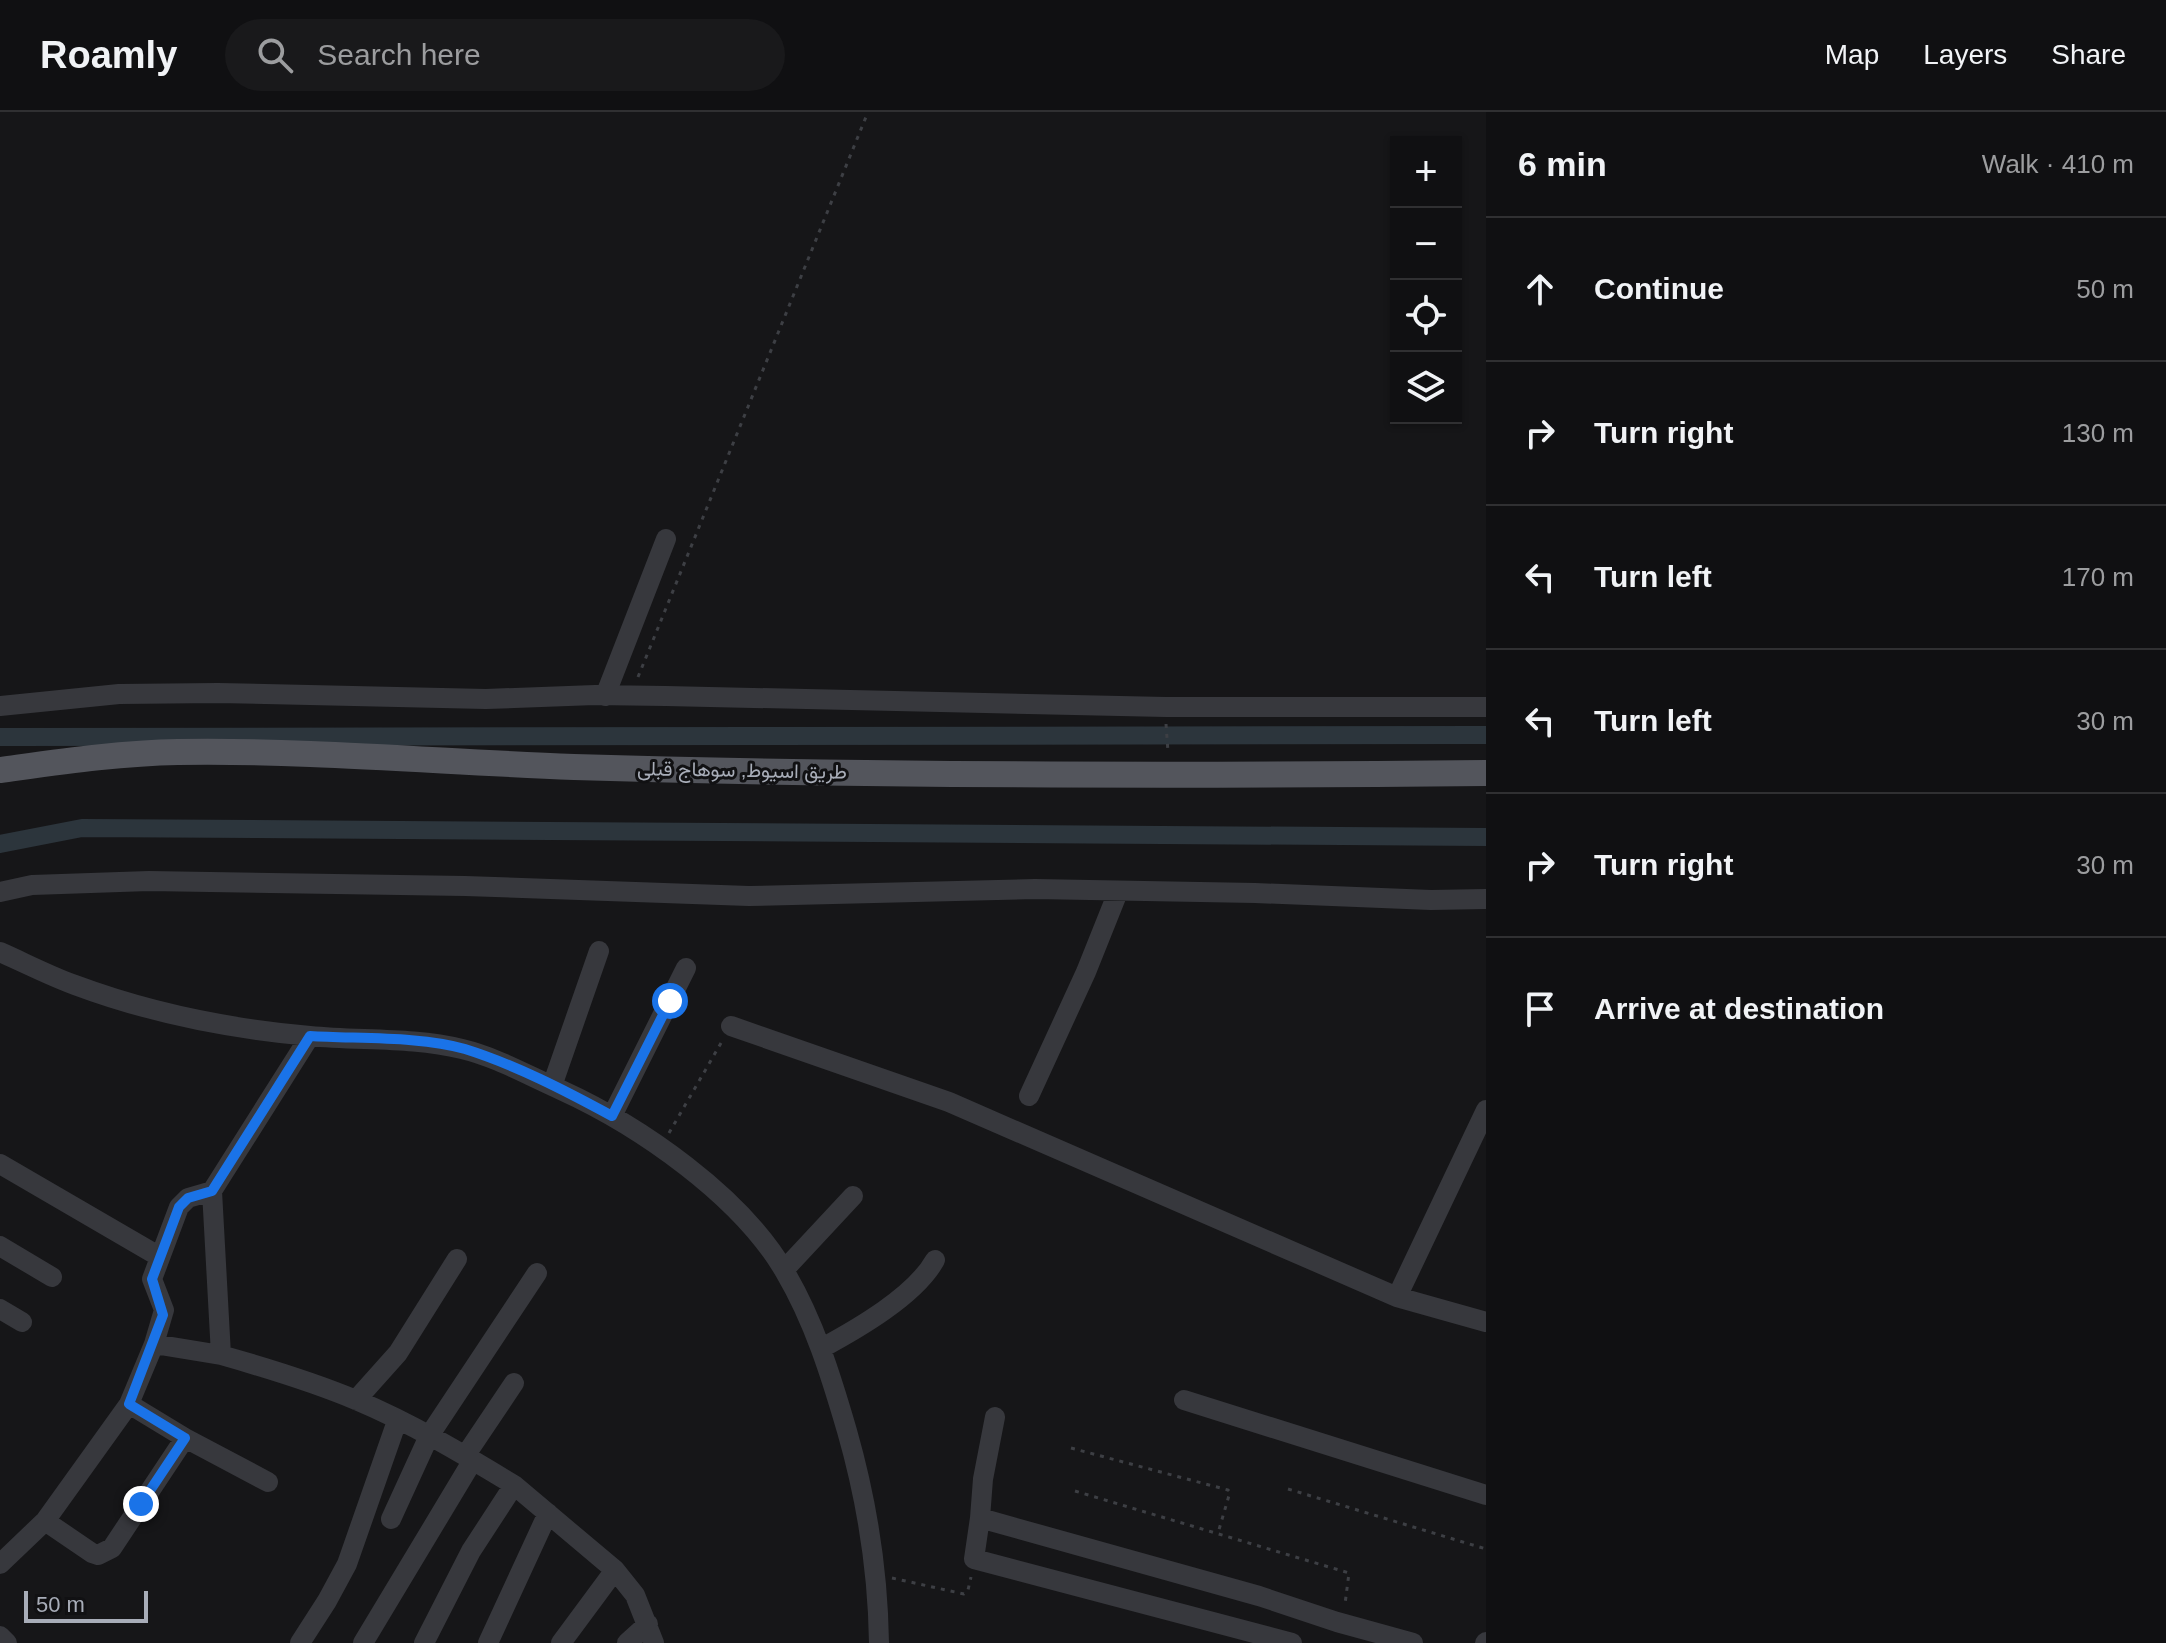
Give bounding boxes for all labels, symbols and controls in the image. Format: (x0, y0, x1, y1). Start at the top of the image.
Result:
search box (225, 19, 785, 91)
icon: search (253, 33, 297, 77)
text: Roamly (40, 34, 177, 76)
text: Search here (317, 38, 481, 71)
text: Map (1825, 39, 1879, 70)
text: Layers (1923, 39, 2007, 70)
text: Share (2051, 39, 2126, 70)
map controls (1390, 136, 1462, 424)
button: + (1390, 136, 1462, 208)
text: 6 min (1518, 145, 1607, 183)
text: Walk · 410 m (1982, 149, 2134, 179)
button: − (1390, 208, 1462, 280)
icon: ahead (1518, 267, 1562, 311)
text: Continue (1594, 272, 1724, 305)
text: 50 m (2076, 274, 2134, 304)
button: locate (1390, 280, 1462, 352)
button: layers (1390, 352, 1462, 424)
icon: right (1518, 411, 1562, 455)
text: Turn right (1594, 416, 1733, 449)
text: 130 m (2062, 418, 2134, 448)
icon: left (1518, 555, 1562, 599)
text: Turn left (1594, 560, 1712, 593)
text: 170 m (2062, 562, 2134, 592)
icon: left (1518, 699, 1562, 743)
text: Turn left (1594, 704, 1712, 737)
text: 30 m (2076, 706, 2134, 736)
street label: طريق اسيوط, سوهاج قبلى (637, 757, 847, 786)
icon: right (1518, 843, 1562, 887)
text: Turn right (1594, 848, 1733, 881)
text: 30 m (2076, 850, 2134, 880)
route start (652, 983, 688, 1019)
icon: arrive (1518, 987, 1562, 1031)
text: Arrive at destination (1594, 992, 1884, 1025)
route end (123, 1486, 159, 1522)
scale bar (24, 1587, 148, 1623)
text: 50 m (36, 1592, 85, 1617)

